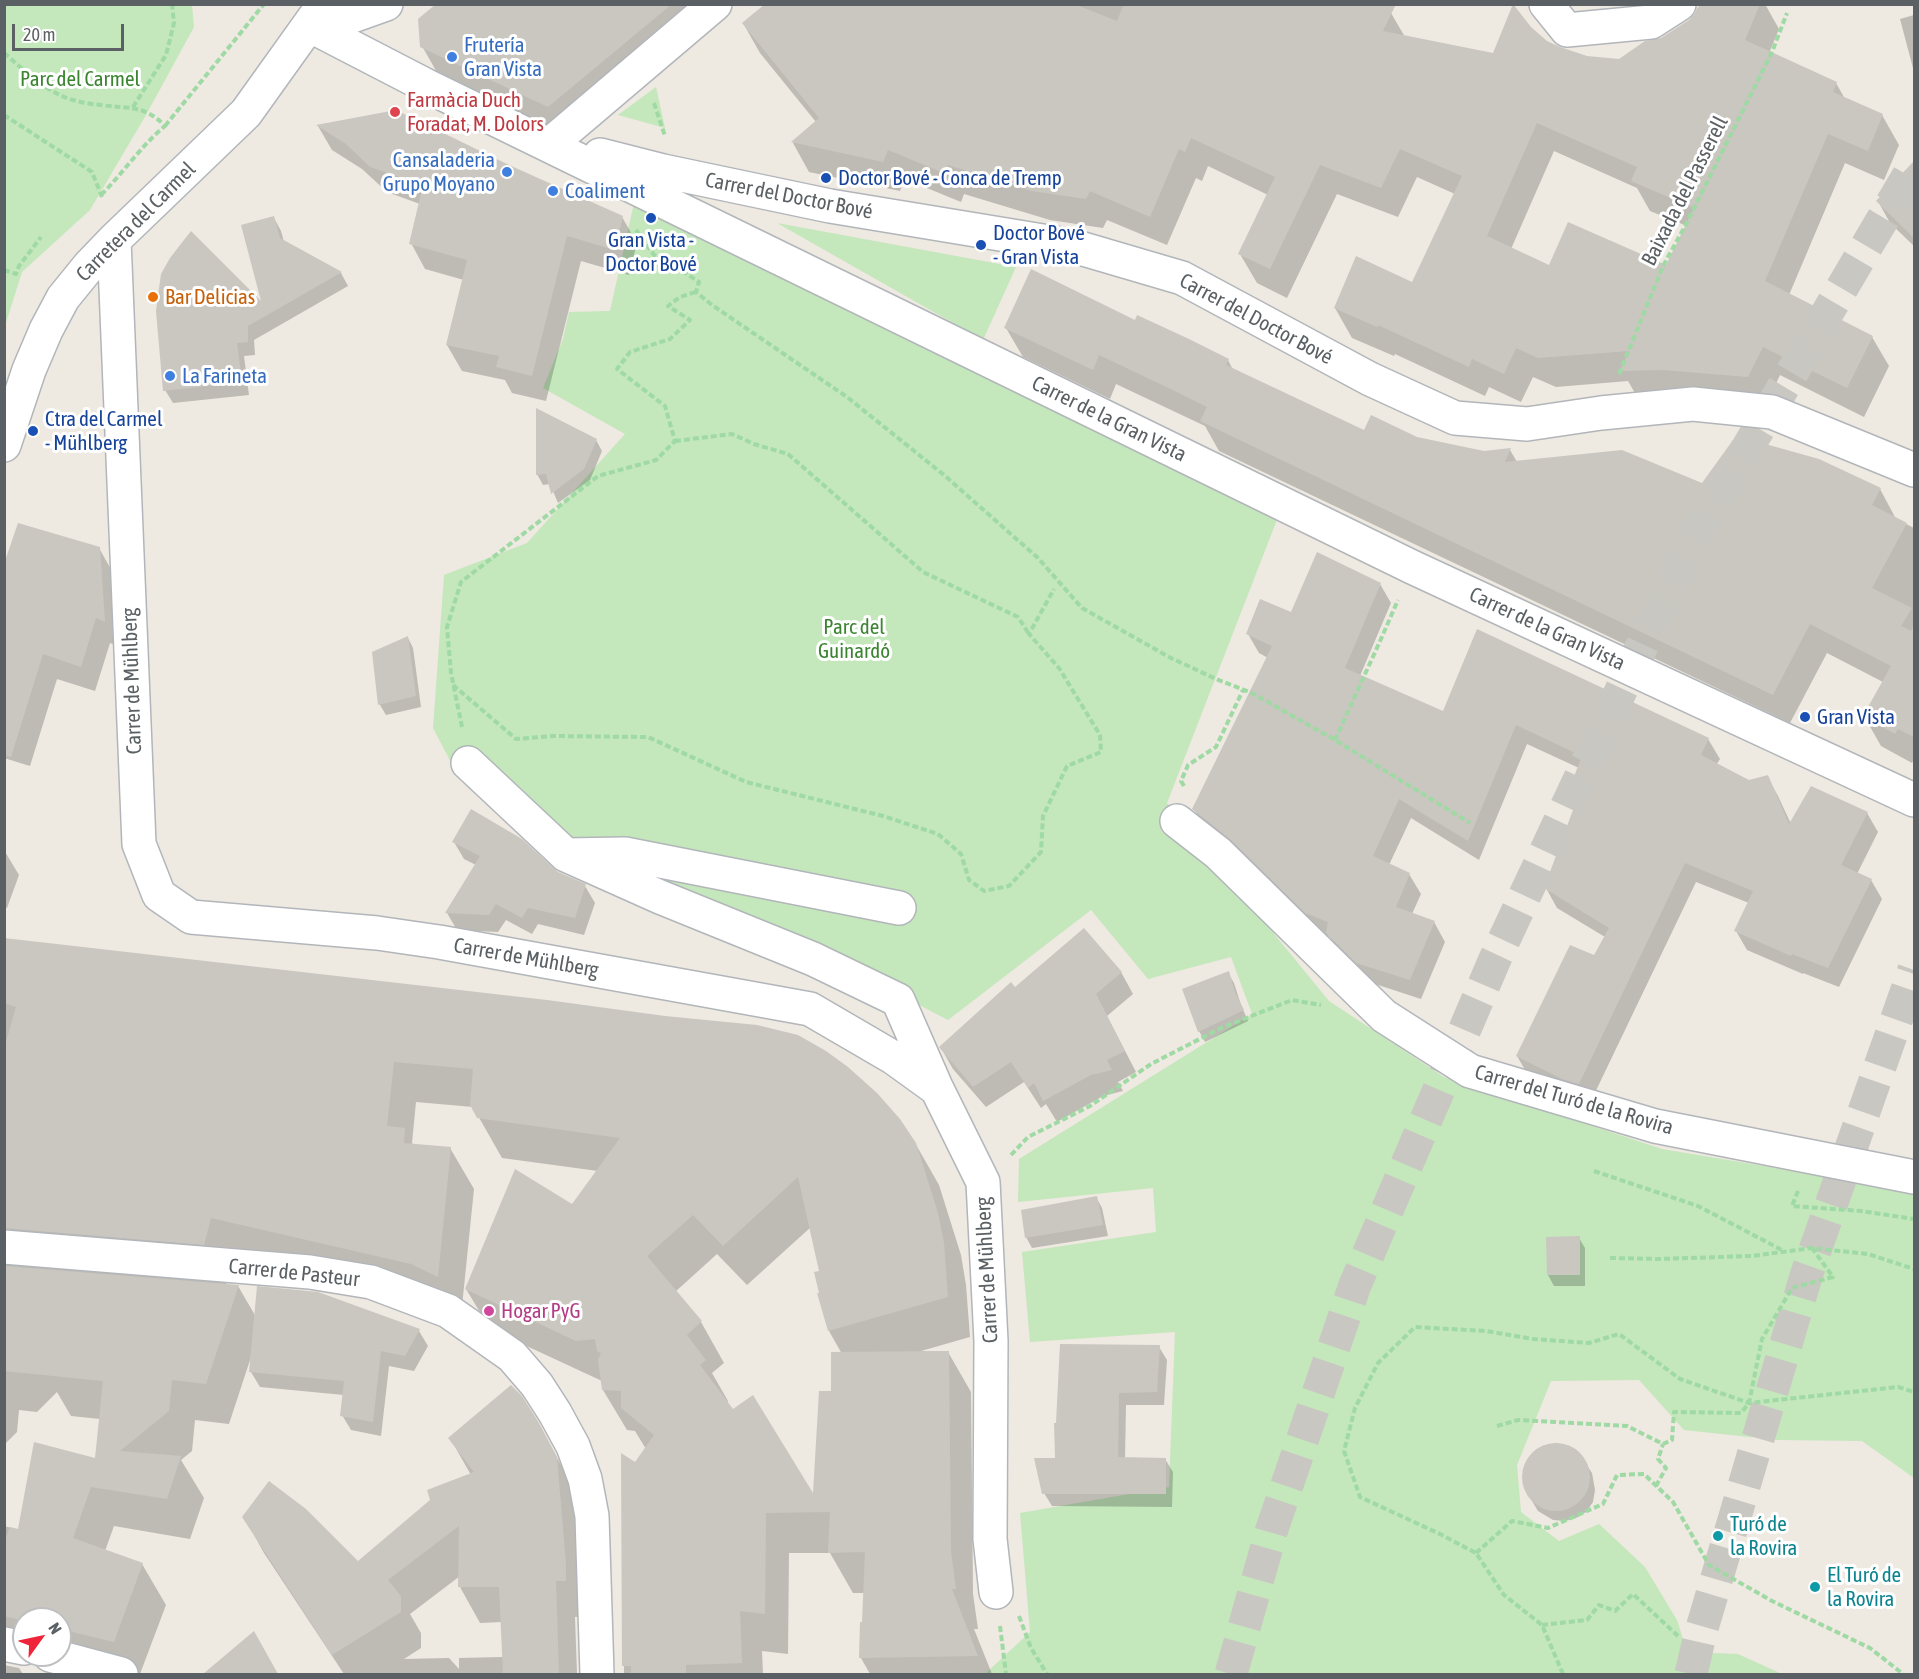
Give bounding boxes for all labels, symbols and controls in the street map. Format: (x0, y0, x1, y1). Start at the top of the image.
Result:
scale bar (15, 12, 128, 50)
text: 20 m (23, 24, 55, 45)
place label: Frutería Gran Vista (464, 32, 542, 82)
marker: Frutería Gran Vista (445, 50, 459, 64)
park label: Parc del Carmel (20, 66, 140, 92)
place label: Farmàcia Duch Foradat, M. Dolors (407, 87, 544, 137)
marker: Farmàcia Duch Foradat, M. Dolors (388, 105, 402, 119)
street label: Baixada del Passerell (1637, 112, 1733, 270)
place label: Cansaladeria Grupo Moyano (383, 147, 495, 197)
street label: Carretera del Carmel (71, 157, 201, 287)
marker: Cansaladeria Grupo Moyano (500, 165, 514, 179)
place label: Doctor Bové - Conca de Tremp (838, 165, 1062, 191)
street label: Carrer del Doctor Bové (703, 167, 875, 225)
marker: Doctor Bové - Conca de Tremp (819, 171, 833, 185)
place label: Coaliment (565, 178, 645, 204)
marker: Coaliment (546, 184, 560, 198)
marker: Gran Vista - Doctor Bové (644, 211, 658, 225)
place label: Doctor Bové - Gran Vista (993, 220, 1085, 270)
place label: Gran Vista - Doctor Bové (605, 227, 697, 277)
marker: Doctor Bové - Gran Vista (974, 238, 988, 252)
street label: Carrer del Doctor Bové (1175, 268, 1337, 370)
place label: Bar Delicias (165, 284, 255, 310)
marker: Bar Delicias (146, 290, 160, 304)
place label: La Farineta (182, 363, 267, 389)
marker: La Farineta (163, 369, 177, 383)
street label: Carrer de la Gran Vista (1028, 371, 1190, 467)
place label: Ctra del Carmel - Mühlberg (45, 406, 162, 456)
marker: Ctra del Carmel - Mühlberg (26, 424, 40, 438)
street label: Carrer de la Gran Vista (1465, 582, 1629, 676)
street label: Carrer de Mühlberg (117, 607, 147, 755)
park label: Parc del Guinardó (818, 614, 890, 664)
place label: Gran Vista (1817, 704, 1895, 730)
marker: Gran Vista (1798, 710, 1812, 724)
street label: Carrer de Mühlberg (452, 933, 600, 983)
street label: Carrer del Turó de la Rovira (1472, 1060, 1676, 1140)
street label: Carrer de Mühlberg (971, 1196, 1003, 1344)
street label: Carrer de Pasteur (227, 1254, 361, 1292)
place label: Hogar PyG (501, 1298, 581, 1324)
marker: Hogar PyG (482, 1304, 496, 1318)
place label: Turó de la Rovira (1730, 1511, 1797, 1561)
marker: Turó de la Rovira (1711, 1529, 1725, 1543)
place label: El Turó de la Rovira (1827, 1562, 1901, 1612)
marker: El Turó de la Rovira (1808, 1580, 1822, 1594)
north arrow (12, 1607, 72, 1667)
text: N (45, 1619, 66, 1637)

